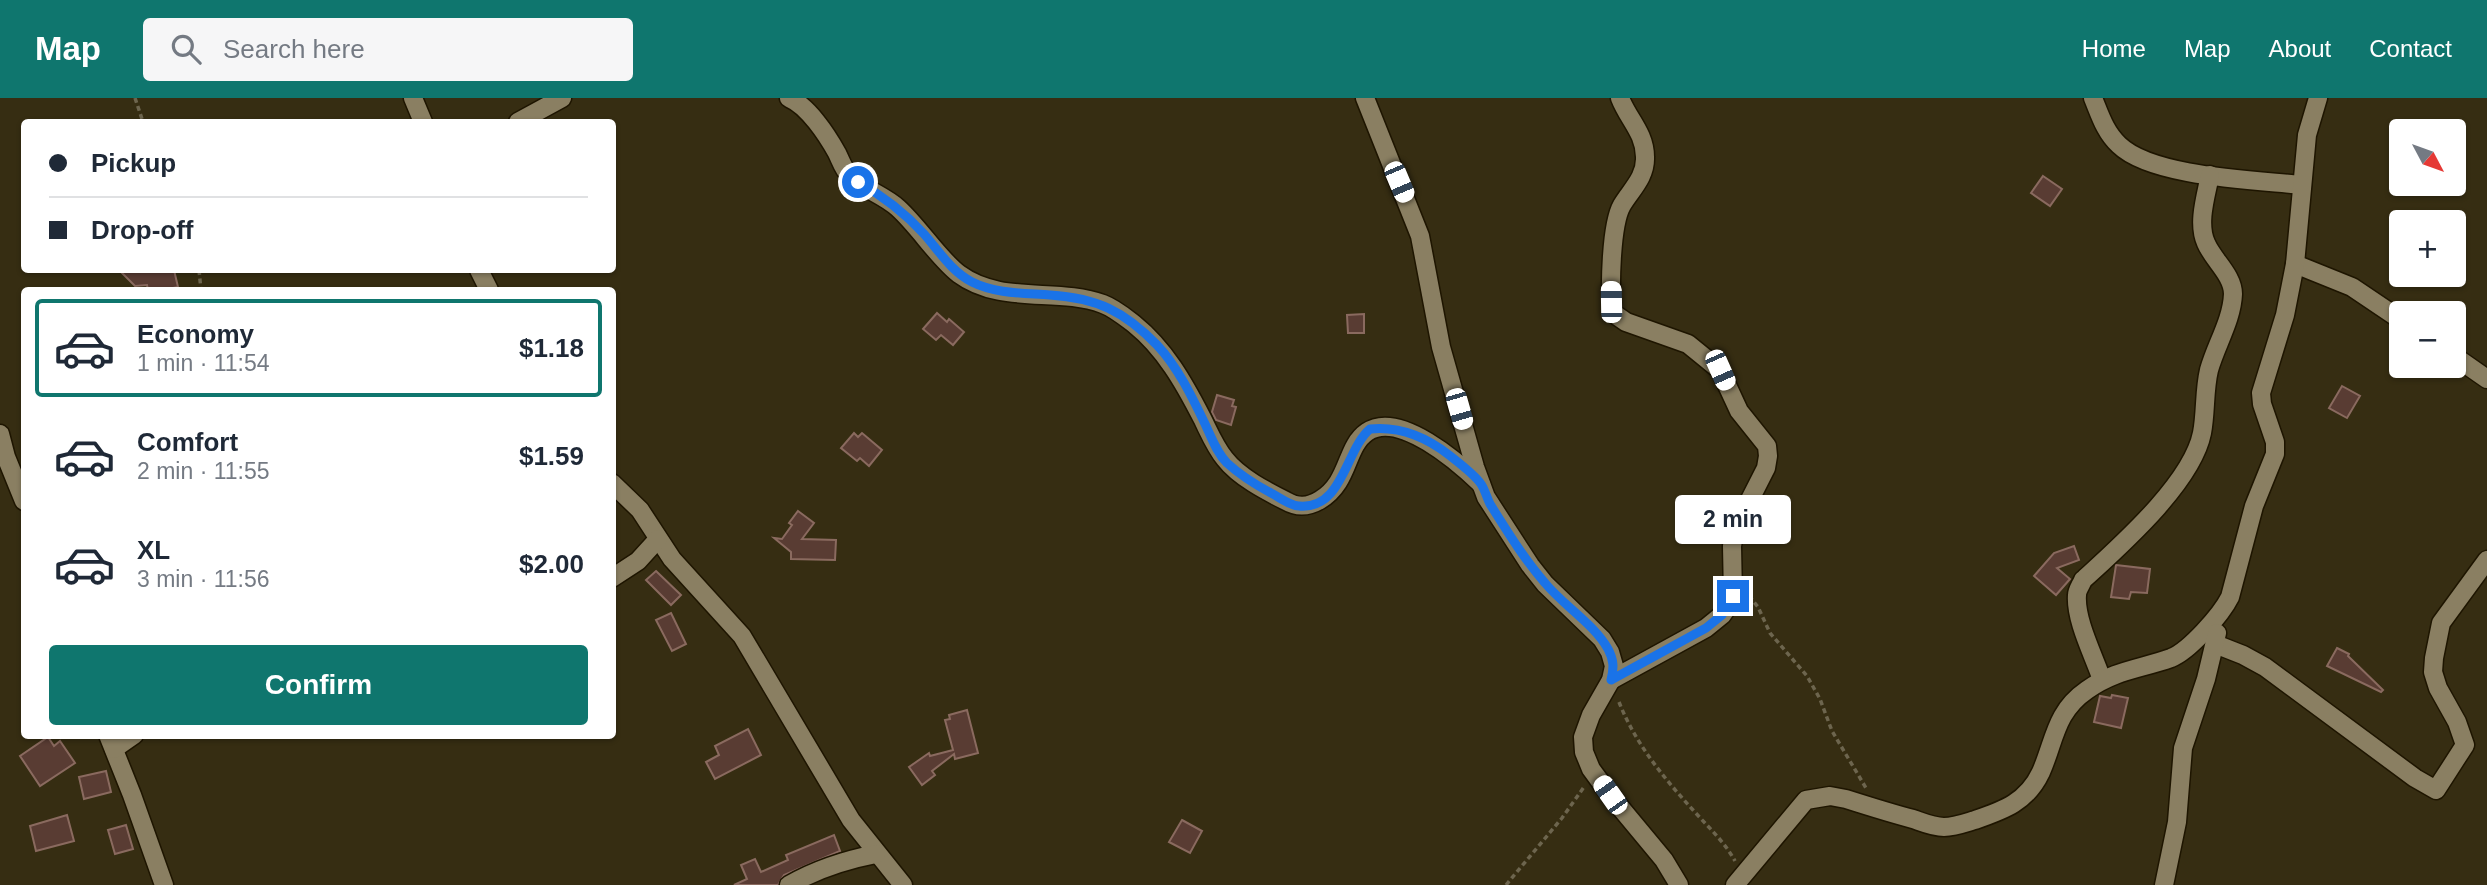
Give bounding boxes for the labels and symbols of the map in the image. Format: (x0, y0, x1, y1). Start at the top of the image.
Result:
north arrow (2389, 119, 2466, 196)
car (1382, 159, 1417, 205)
route start (842, 166, 874, 198)
car (1601, 281, 1622, 323)
car (1702, 347, 1739, 393)
car (1444, 386, 1475, 432)
callout: 2 min (1675, 494, 1791, 544)
route end (1717, 580, 1749, 612)
car (1590, 772, 1631, 818)

